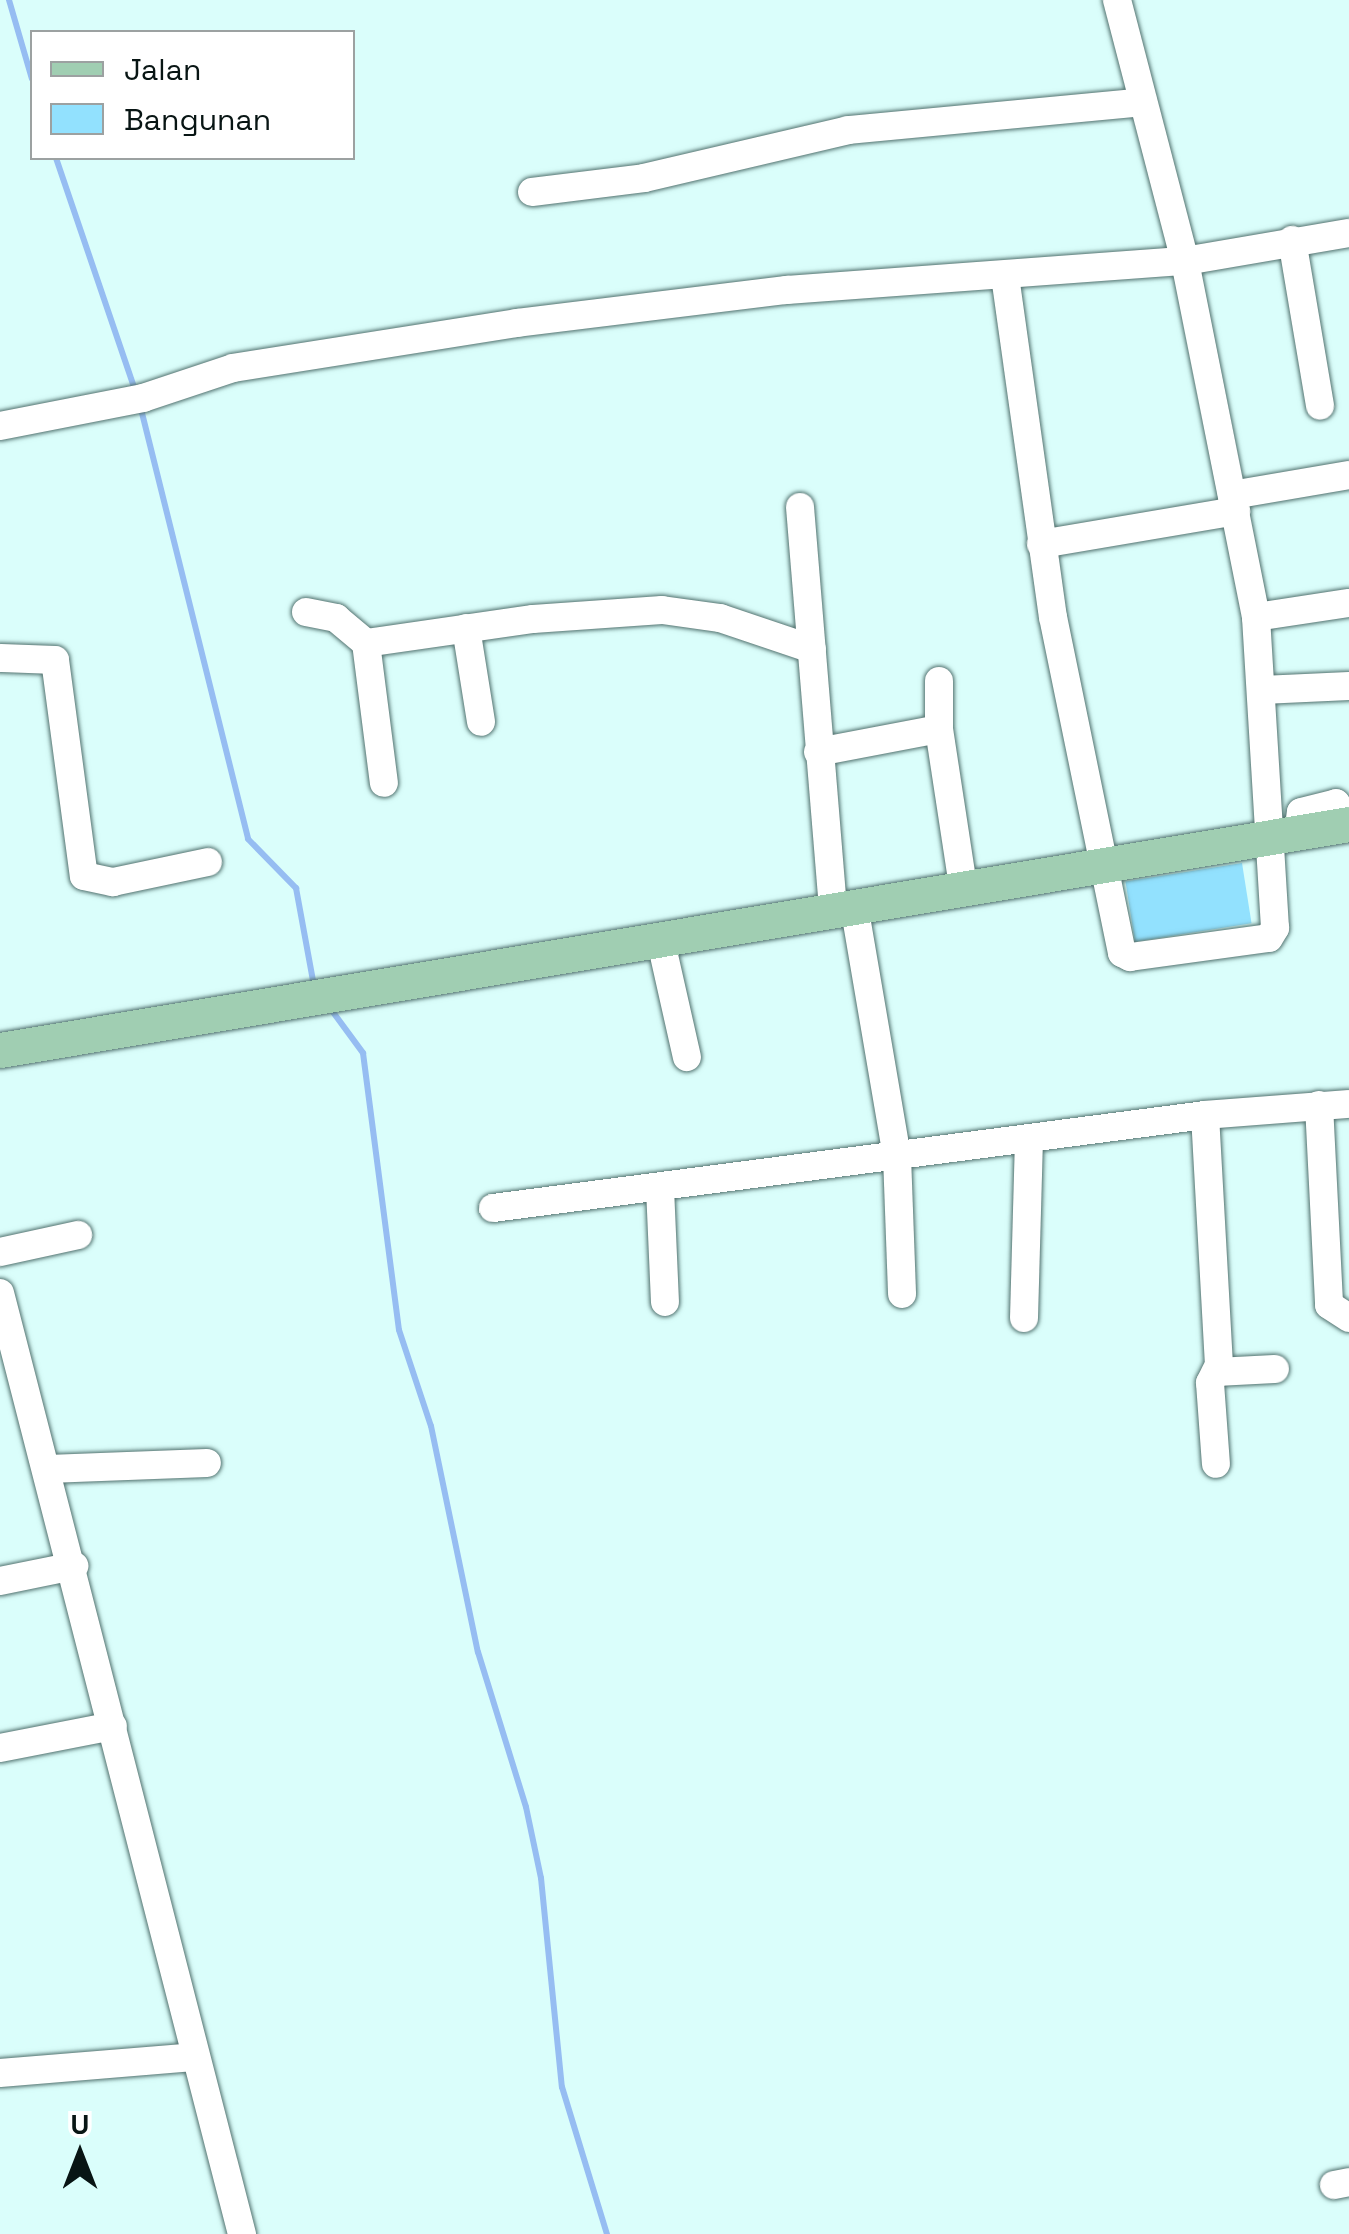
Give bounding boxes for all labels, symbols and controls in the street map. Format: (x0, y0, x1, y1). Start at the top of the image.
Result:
legend (30, 30, 355, 160)
text: Jalan (124, 50, 201, 89)
text: Bangunan (124, 100, 271, 139)
north arrow (30, 2104, 130, 2204)
text: U (71, 2106, 89, 2142)

